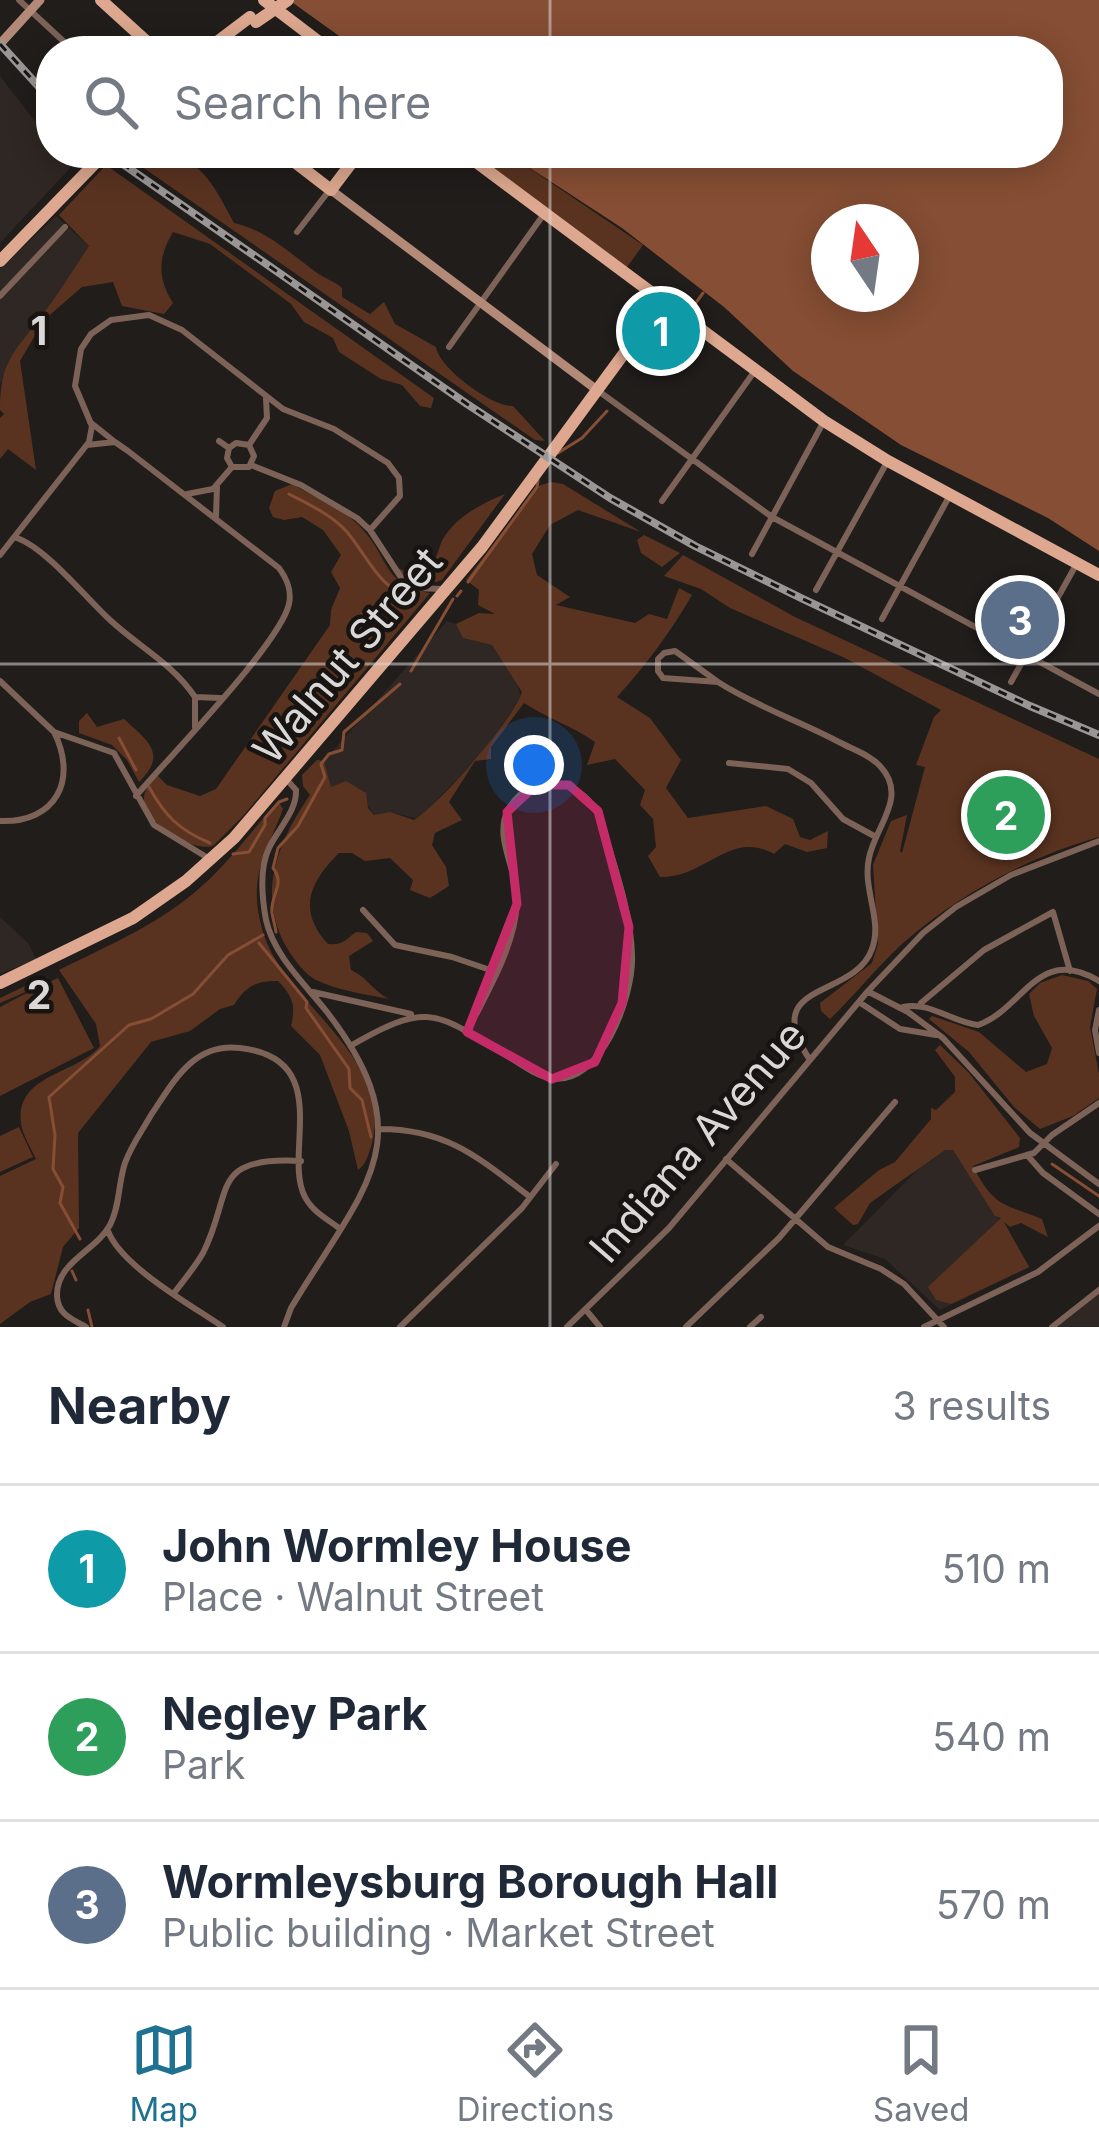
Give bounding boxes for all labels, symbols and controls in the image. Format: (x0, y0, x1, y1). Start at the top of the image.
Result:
search box (36, 36, 1063, 168)
icon: search (78, 69, 144, 135)
text: Search here (174, 75, 431, 130)
north arrow (811, 204, 919, 312)
pin: 1 (622, 286, 700, 376)
text: 1 (31, 307, 47, 354)
street label: Walnut Street (242, 536, 452, 774)
pin: 3 (981, 575, 1059, 665)
your location (504, 735, 564, 795)
pin: 2 (967, 770, 1045, 860)
text: 2 (27, 971, 51, 1018)
street label: Indiana Avenue (578, 1010, 816, 1272)
text: Nearby (48, 1375, 231, 1436)
text: 3 results (893, 1382, 1051, 1429)
text: John Wormley House (162, 1518, 632, 1573)
text: 1 (79, 1545, 95, 1592)
text: 510 m (942, 1545, 1051, 1592)
text: Place · Walnut Street (162, 1573, 544, 1620)
text: Negley Park (162, 1686, 427, 1741)
text: 2 (75, 1713, 99, 1760)
text: 540 m (932, 1713, 1051, 1760)
text: Park (162, 1741, 246, 1788)
text: Wormleysburg Borough Hall (162, 1854, 778, 1909)
text: 3 (74, 1881, 100, 1928)
text: 570 m (936, 1881, 1051, 1928)
text: Public building · Market Street (162, 1909, 715, 1956)
tab: Map (129, 2017, 198, 2129)
tab: Directions (457, 2017, 614, 2129)
tab: Saved (873, 2017, 970, 2129)

